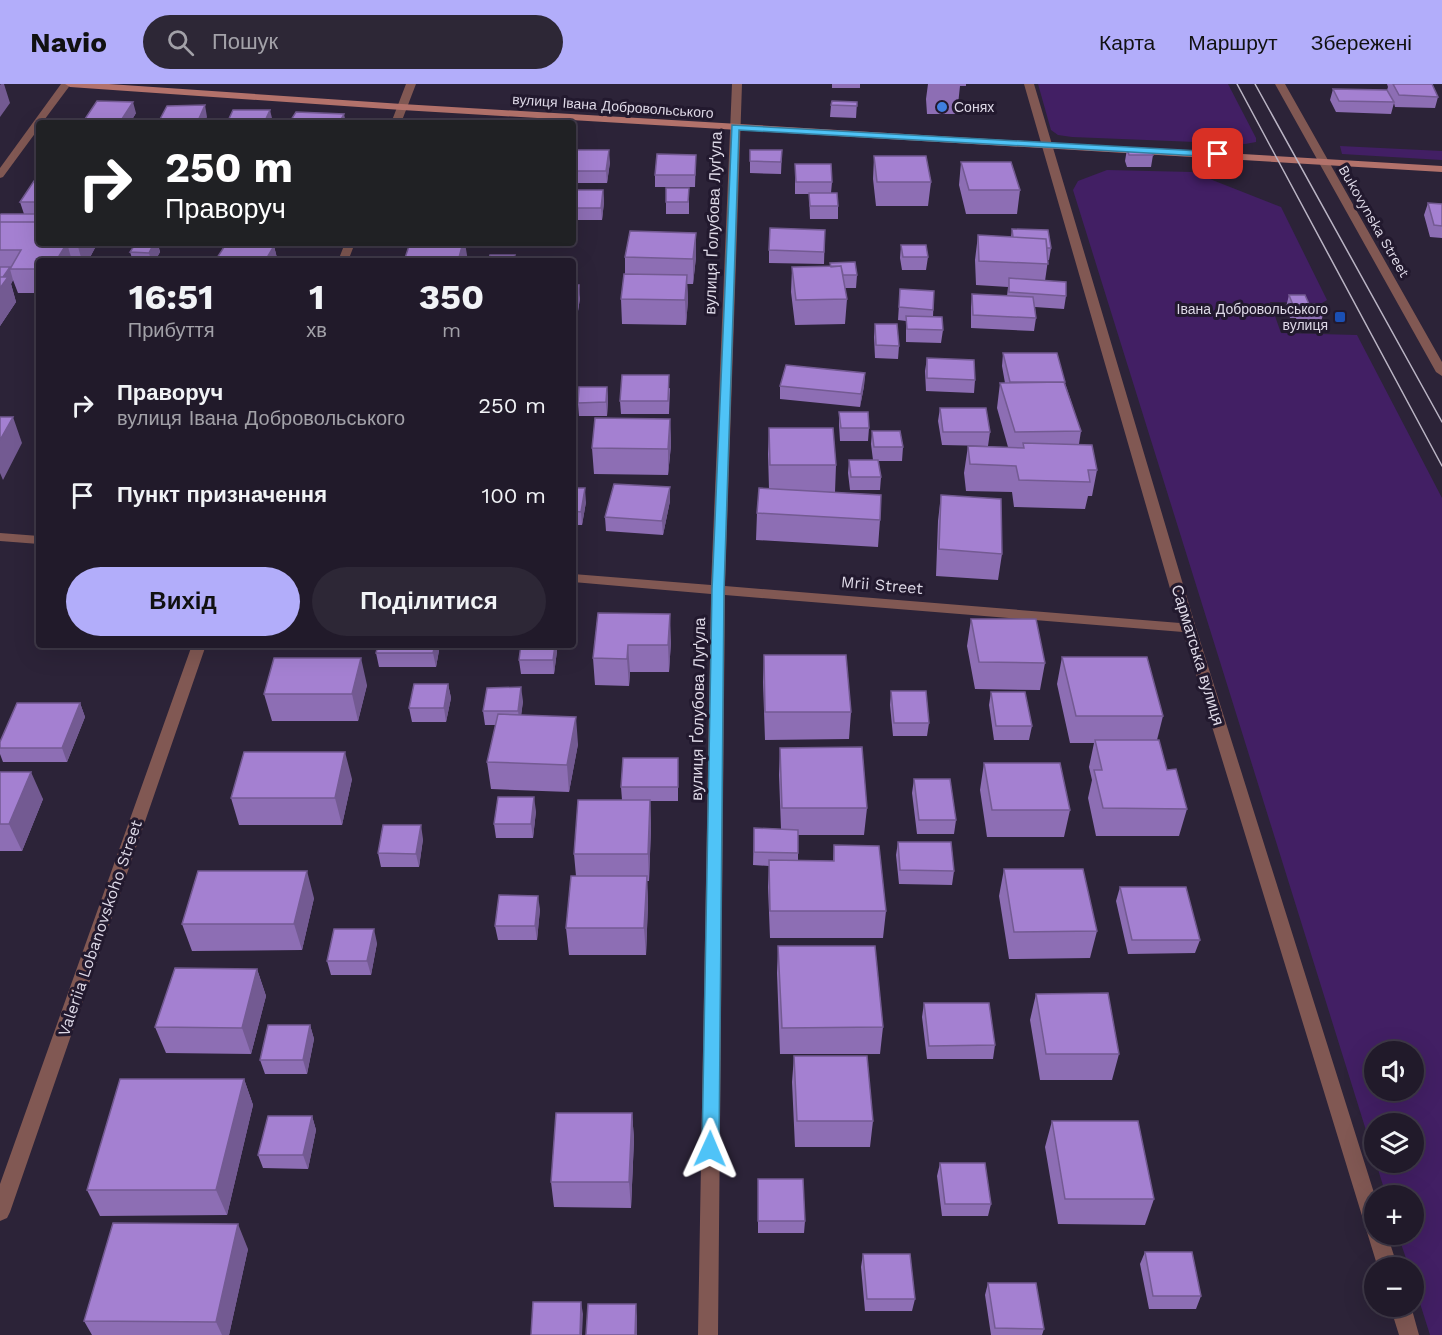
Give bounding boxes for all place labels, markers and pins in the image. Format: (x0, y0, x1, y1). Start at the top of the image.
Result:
place label: Сонях (954, 99, 994, 115)
marker: Сонях (935, 100, 949, 114)
pin (1192, 128, 1243, 179)
place label: Івана Добровольського вулиця (1177, 301, 1328, 333)
marker: Івана Добровольського вулиця (1333, 310, 1347, 324)

